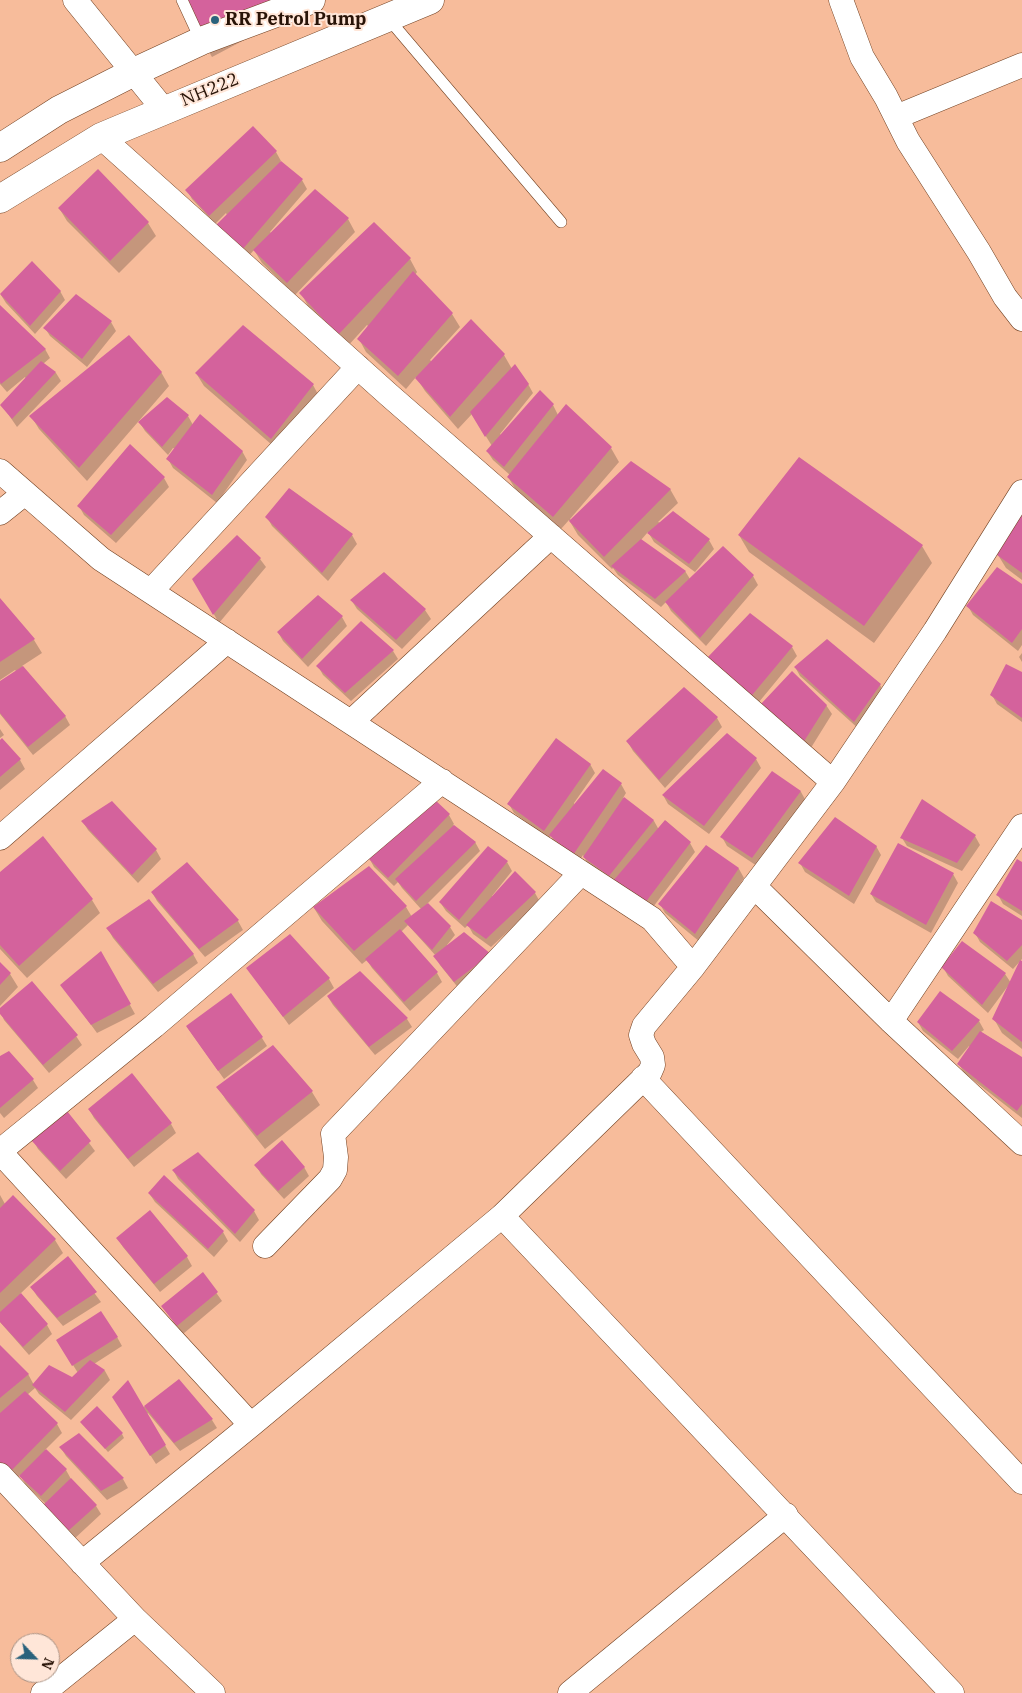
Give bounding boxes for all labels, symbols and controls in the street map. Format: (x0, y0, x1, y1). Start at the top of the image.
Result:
place label: RR Petrol Pump (225, 9, 367, 31)
marker: RR Petrol Pump (209, 14, 221, 26)
street label: NH222 (178, 69, 242, 111)
north arrow (10, 1633, 60, 1683)
text: N (37, 1655, 58, 1672)

